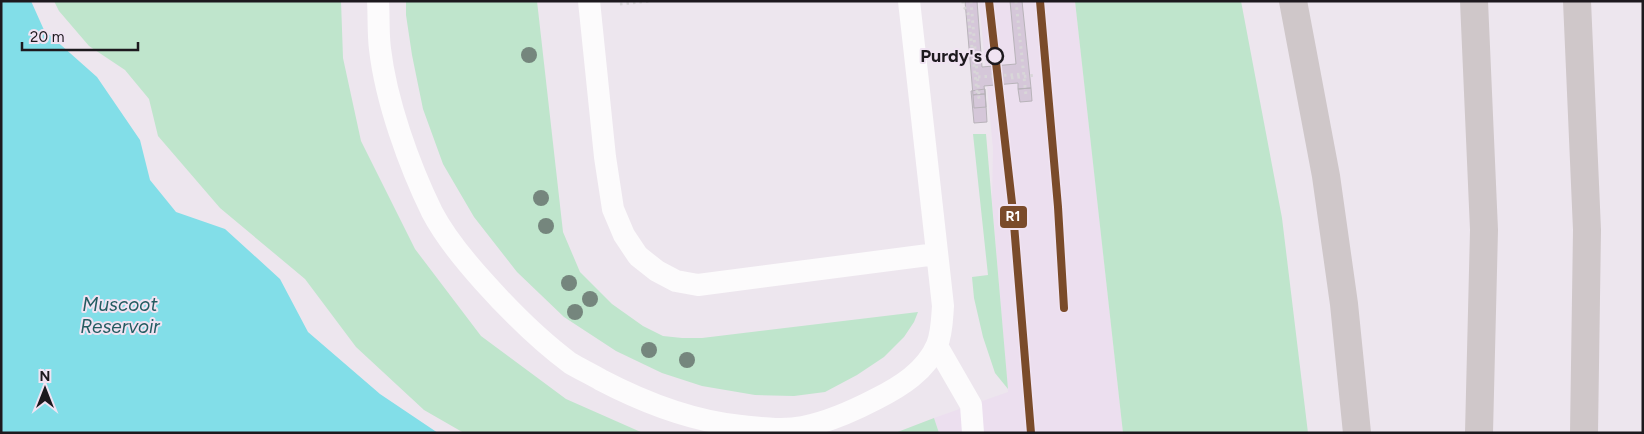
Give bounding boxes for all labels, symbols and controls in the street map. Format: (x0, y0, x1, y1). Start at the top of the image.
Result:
scale bar (22, 20, 139, 52)
text: 20 m (30, 28, 64, 46)
place label: Purdy's (920, 45, 983, 67)
marker: Purdy's (986, 47, 1004, 65)
line badge: R1 (999, 205, 1028, 229)
text: R1 (1006, 208, 1020, 225)
water label: Muscoot Reservoir (80, 293, 160, 338)
north arrow (20, 364, 70, 414)
text: N (40, 368, 50, 385)

